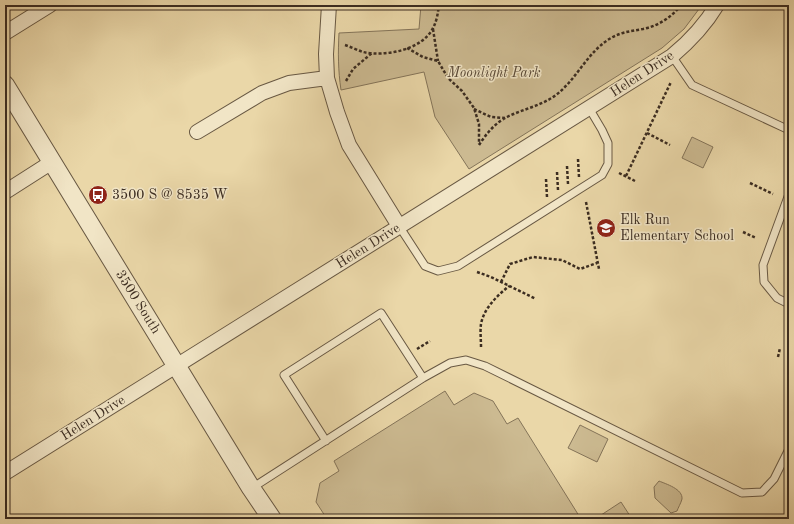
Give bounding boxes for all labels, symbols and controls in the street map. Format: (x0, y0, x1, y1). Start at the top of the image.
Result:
street label: Helen Drive (608, 48, 676, 100)
park label: Moonlight Park (446, 66, 541, 81)
bus stop icon: 3500 S @ 8535 W (87, 184, 109, 206)
place label: 3500 S @ 8535 W (112, 188, 228, 202)
place label: Elk Run Elementary School (620, 213, 734, 243)
school or university icon: Elk Run Elementary School (595, 217, 617, 239)
street label: Helen Drive (333, 221, 403, 271)
street label: 3500 South (113, 268, 163, 337)
street label: Helen Drive (58, 393, 128, 443)

